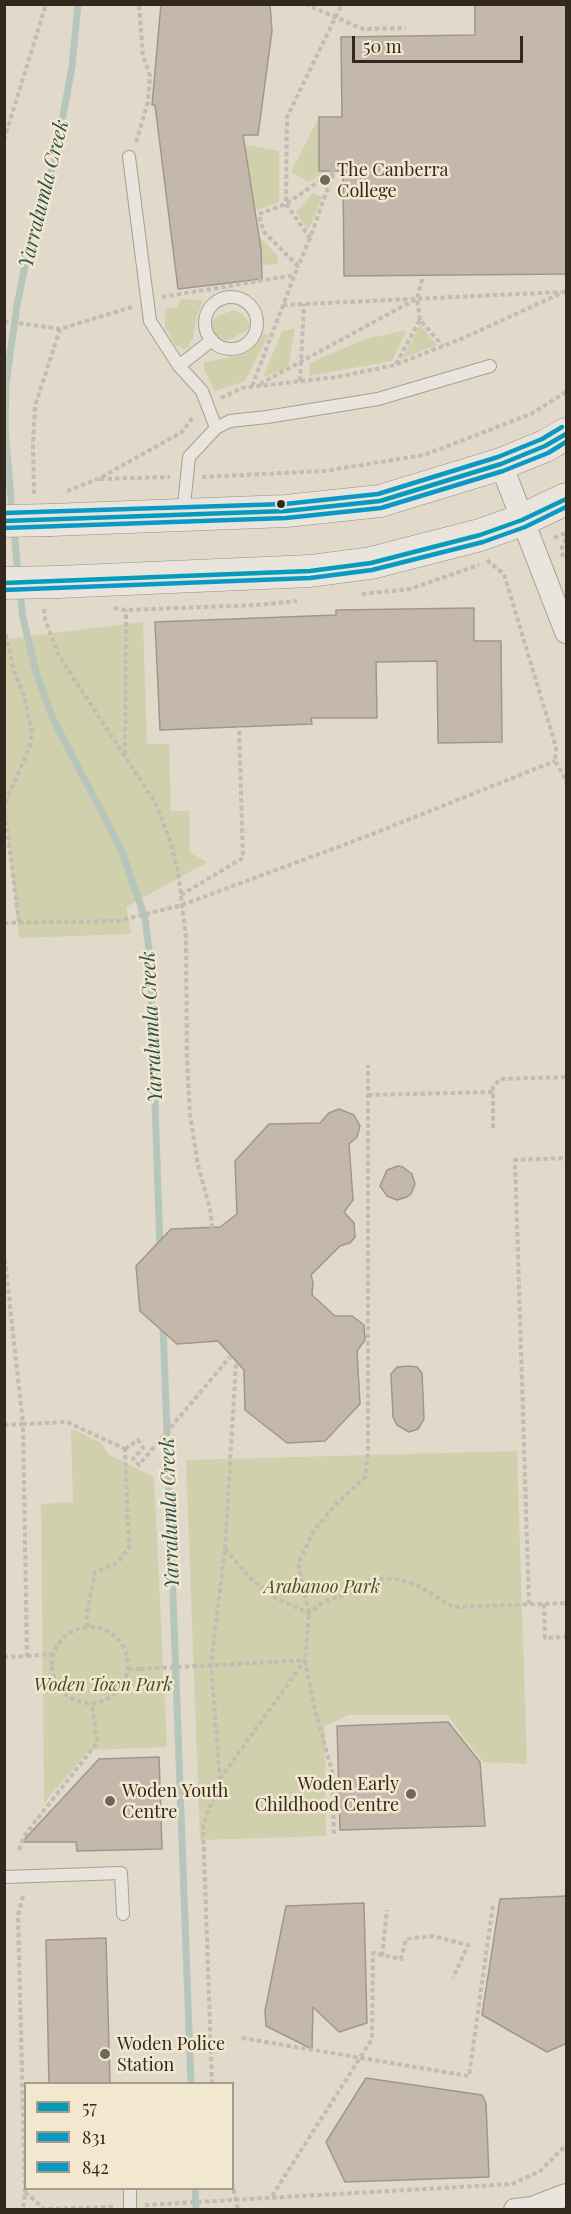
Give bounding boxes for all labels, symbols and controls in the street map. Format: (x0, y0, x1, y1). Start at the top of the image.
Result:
scale bar (355, 24, 526, 62)
text: 50 m (363, 34, 402, 58)
water label: Yarralumla Creek (14, 117, 74, 271)
place label: The Canberra College (337, 159, 449, 201)
marker: The Canberra College (318, 173, 332, 187)
unlabelled marker (275, 498, 287, 510)
water label: Yarralumla Creek (136, 951, 168, 1103)
water label: Yarralumla Creek (155, 1437, 185, 1589)
park label: Arabanoo Park (264, 1576, 380, 1598)
park label: Woden Town Park (33, 1674, 173, 1696)
place label: Woden Early Childhood Centre (255, 1773, 399, 1816)
place label: Woden Youth Centre (122, 1780, 228, 1822)
marker: Woden Early Childhood Centre (404, 1787, 418, 1801)
marker: Woden Youth Centre (103, 1794, 117, 1808)
place label: Woden Police Station (117, 2033, 225, 2076)
marker: Woden Police Station (98, 2047, 112, 2061)
legend (24, 2082, 234, 2190)
text: 57 (82, 2095, 97, 2119)
text: 831 (82, 2125, 106, 2149)
text: 842 (82, 2155, 109, 2179)

